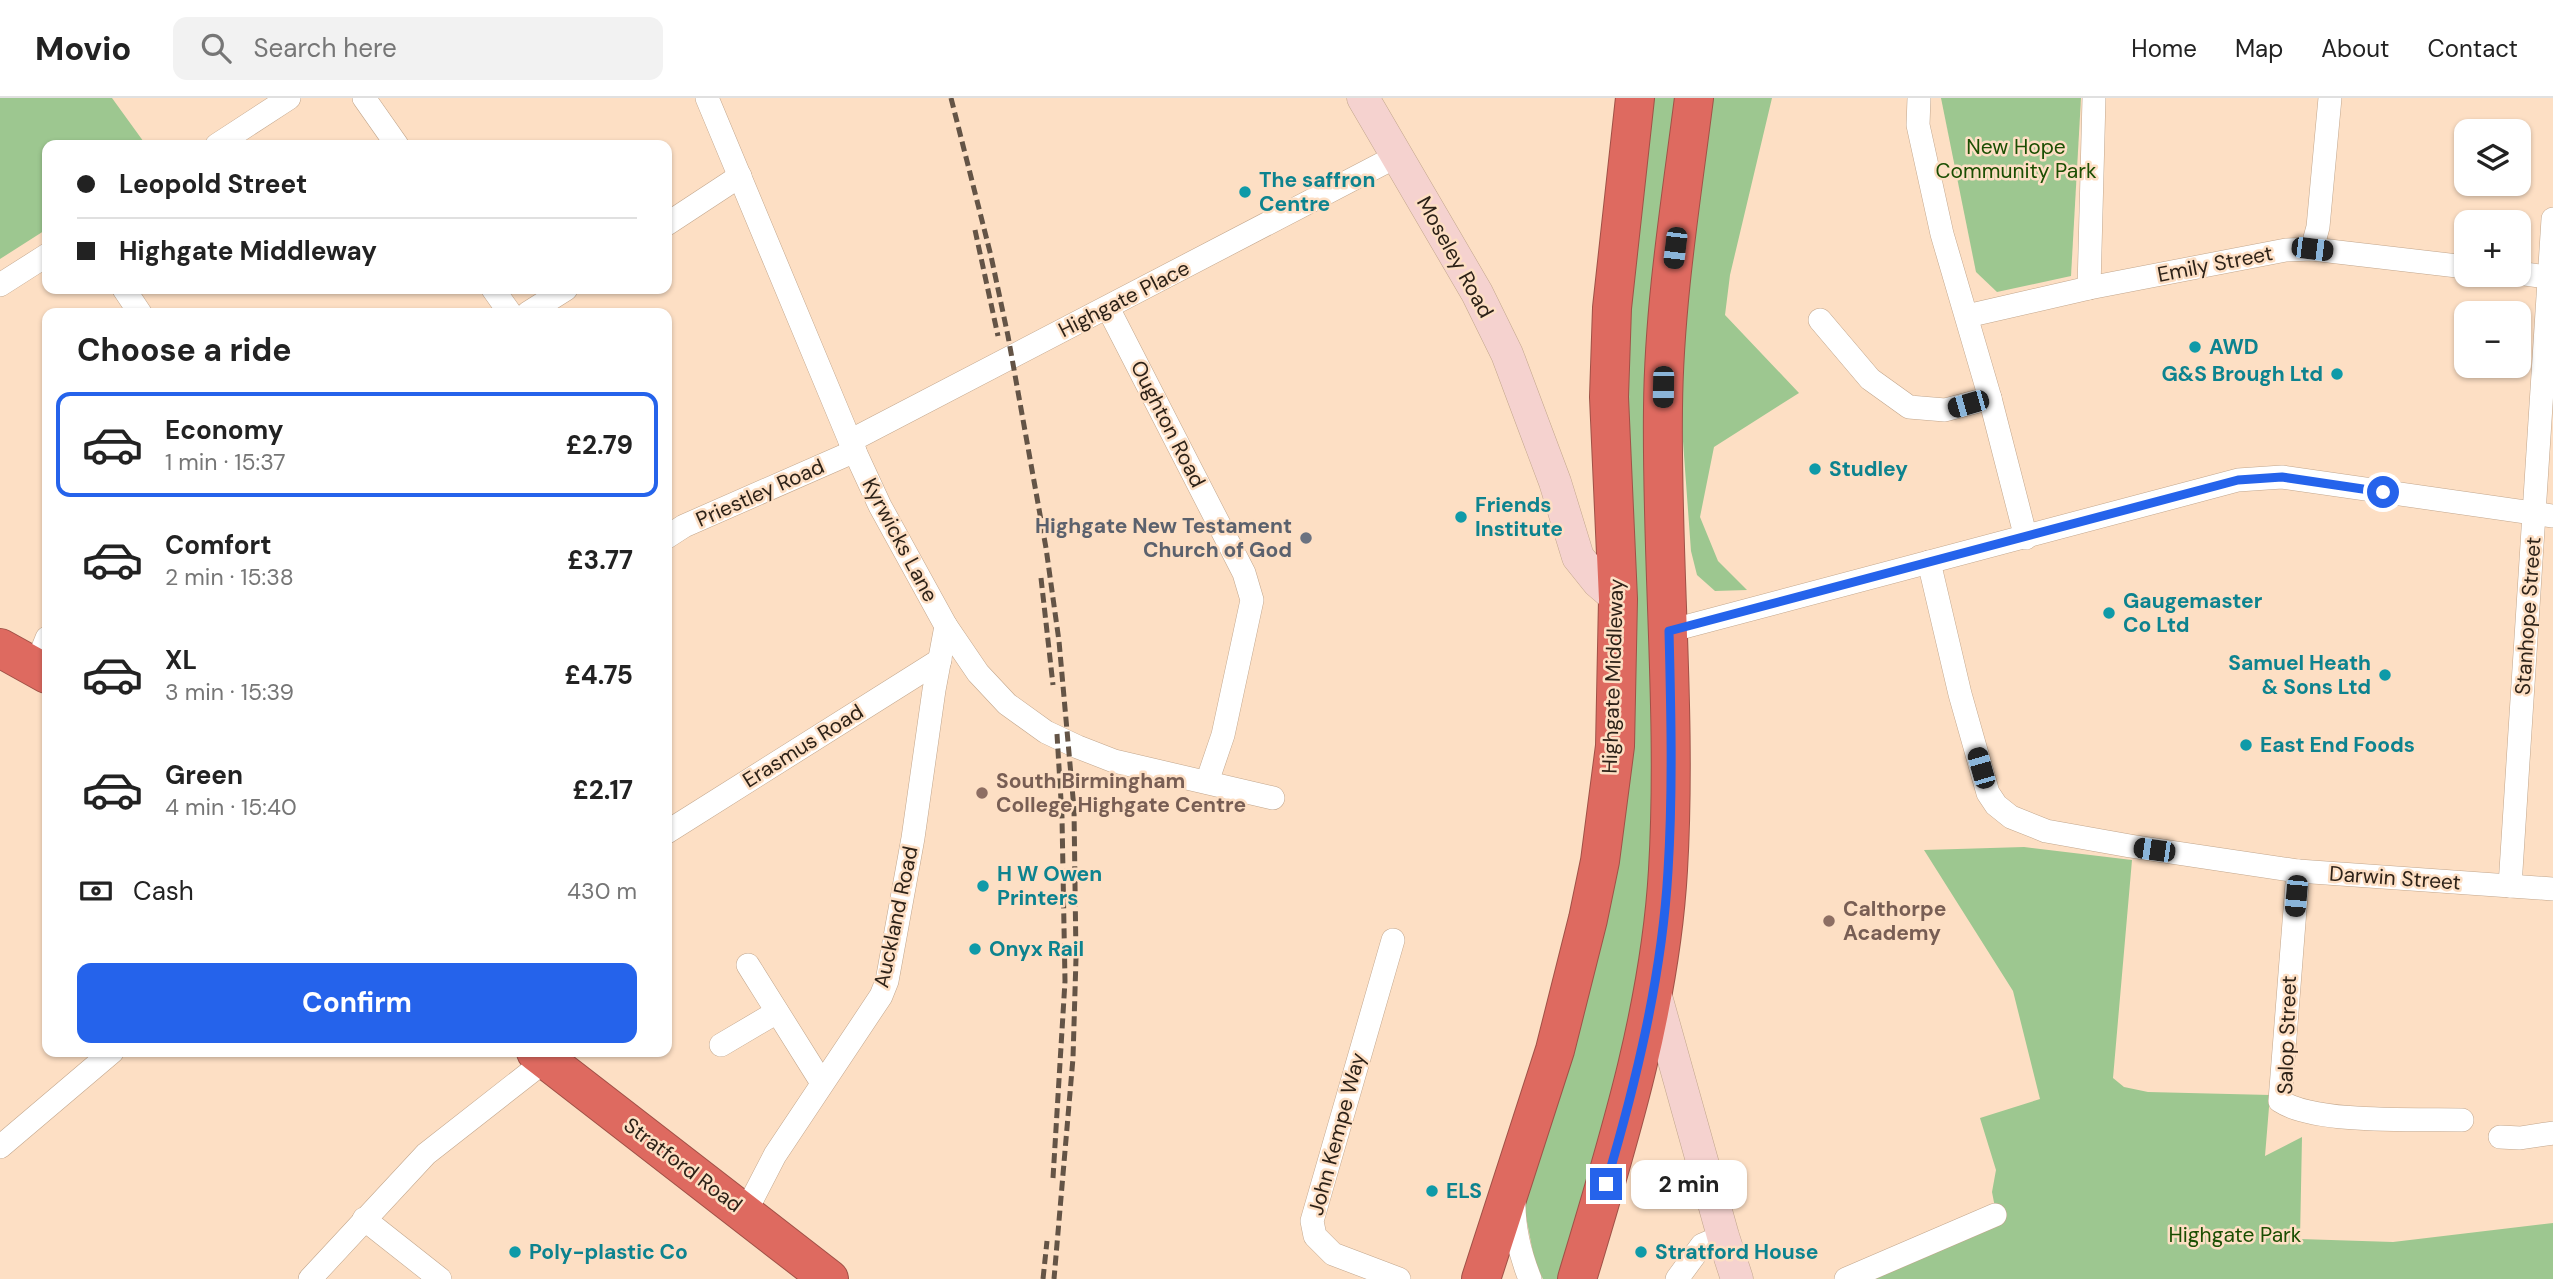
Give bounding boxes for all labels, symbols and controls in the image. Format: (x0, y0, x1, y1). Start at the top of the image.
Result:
search box (173, 17, 663, 80)
text: Movio (35, 27, 131, 70)
icon: search (197, 29, 235, 67)
text: Search here (253, 31, 397, 65)
text: Home (2131, 33, 2197, 64)
text: Map (2235, 33, 2283, 64)
text: About (2321, 33, 2390, 64)
text: Contact (2428, 33, 2518, 64)
map controls (2454, 119, 2531, 378)
button: layers (2454, 119, 2531, 196)
park label: New Hope Community Park (1935, 133, 2097, 185)
place label: The saffron Centre (1259, 166, 1375, 218)
text: Leopold Street (119, 167, 307, 201)
marker: The saffron Centre (1237, 184, 1253, 200)
street label: Moseley Road (1410, 191, 1500, 323)
button: + (2454, 210, 2531, 287)
car (1663, 226, 1688, 270)
text: Highgate Middleway (119, 234, 377, 268)
car (2290, 236, 2335, 262)
street label: Emily Street (2155, 239, 2275, 289)
street label: Highgate Place (1054, 254, 1194, 344)
button: − (2454, 301, 2531, 378)
text: Choose a ride (77, 329, 292, 371)
place label: AWD (2209, 333, 2259, 361)
marker: AWD (2187, 339, 2203, 355)
street label: Oughton Road (1124, 356, 1212, 492)
place label: G&S Brough Ltd (2161, 360, 2323, 388)
car (1653, 366, 1674, 408)
marker: G&S Brough Ltd (2329, 366, 2345, 382)
car (1945, 388, 1992, 420)
icon: car (81, 413, 144, 476)
text: Economy (165, 413, 283, 447)
text: £2.79 (566, 428, 633, 462)
text: 1 min · 15:37 (165, 447, 286, 477)
street label: Priestley Road (691, 452, 829, 534)
place label: Studley (1829, 455, 1908, 483)
marker: Studley (1807, 461, 1823, 477)
street label: Kyrwicks Lane (856, 473, 944, 607)
route start (2367, 476, 2399, 508)
place label: Friends Institute (1475, 491, 1563, 543)
marker: Friends Institute (1453, 509, 1469, 525)
place label: Highgate New Testament Church of God (1035, 512, 1292, 564)
icon: car (81, 528, 144, 591)
text: Comfort (165, 528, 271, 562)
marker: Highgate New Testament Church of God (1298, 530, 1314, 546)
street label: Stanhope Street (2509, 536, 2547, 696)
text: £3.77 (567, 543, 633, 577)
text: 2 min · 15:38 (165, 562, 294, 592)
street label: Highgate Middleway (1596, 578, 1630, 774)
place label: Gaugemaster Co Ltd (2123, 587, 2263, 639)
marker: Gaugemaster Co Ltd (2101, 605, 2117, 621)
icon: car (81, 643, 144, 706)
text: XL (165, 643, 197, 677)
place label: Samuel Heath & Sons Ltd (2228, 649, 2371, 701)
text: £4.75 (565, 658, 633, 692)
marker: Samuel Heath & Sons Ltd (2377, 667, 2393, 683)
text: 3 min · 15:39 (165, 677, 294, 707)
street label: Erasmus Road (737, 698, 869, 794)
place label: East End Foods (2260, 731, 2415, 759)
marker: East End Foods (2238, 737, 2254, 753)
car (1966, 745, 1997, 791)
icon: car (81, 758, 144, 821)
text: Green (165, 758, 243, 792)
place label: South Birmingham College Highgate Centre (996, 767, 1246, 819)
text: £2.17 (573, 773, 633, 807)
marker: South Birmingham College Highgate Centre (974, 785, 990, 801)
text: 4 min · 15:40 (165, 792, 297, 822)
car (2132, 837, 2177, 863)
street label: Auckland Road (867, 844, 925, 990)
street label: Darwin Street (2328, 859, 2462, 897)
place label: H W Owen Printers (997, 860, 1102, 912)
icon: cash (77, 872, 115, 910)
text: Cash (133, 874, 194, 908)
car (2284, 874, 2309, 918)
text: 430 m (567, 876, 637, 906)
marker: H W Owen Printers (975, 878, 991, 894)
place label: Calthorpe Academy (1843, 895, 1946, 947)
marker: Calthorpe Academy (1821, 913, 1837, 929)
place label: Onyx Rail (989, 935, 1084, 963)
marker: Onyx Rail (967, 941, 983, 957)
button: Confirm (77, 963, 637, 1043)
street label: Salop Street (2271, 975, 2303, 1095)
street label: John Kempe Way (1302, 1049, 1372, 1219)
street label: Stratford Road (618, 1111, 748, 1219)
callout: 2 min (1630, 1160, 1746, 1208)
route end (1590, 1168, 1622, 1200)
text: 2 min (1659, 1169, 1719, 1199)
place label: ELS (1446, 1177, 1482, 1205)
marker: ELS (1424, 1183, 1440, 1199)
park label: Highgate Park (2169, 1221, 2302, 1249)
place label: Poly-plastic Co (529, 1238, 688, 1266)
place label: Stratford House (1655, 1238, 1819, 1266)
marker: Poly-plastic Co (507, 1244, 523, 1260)
marker: Stratford House (1633, 1244, 1649, 1260)

